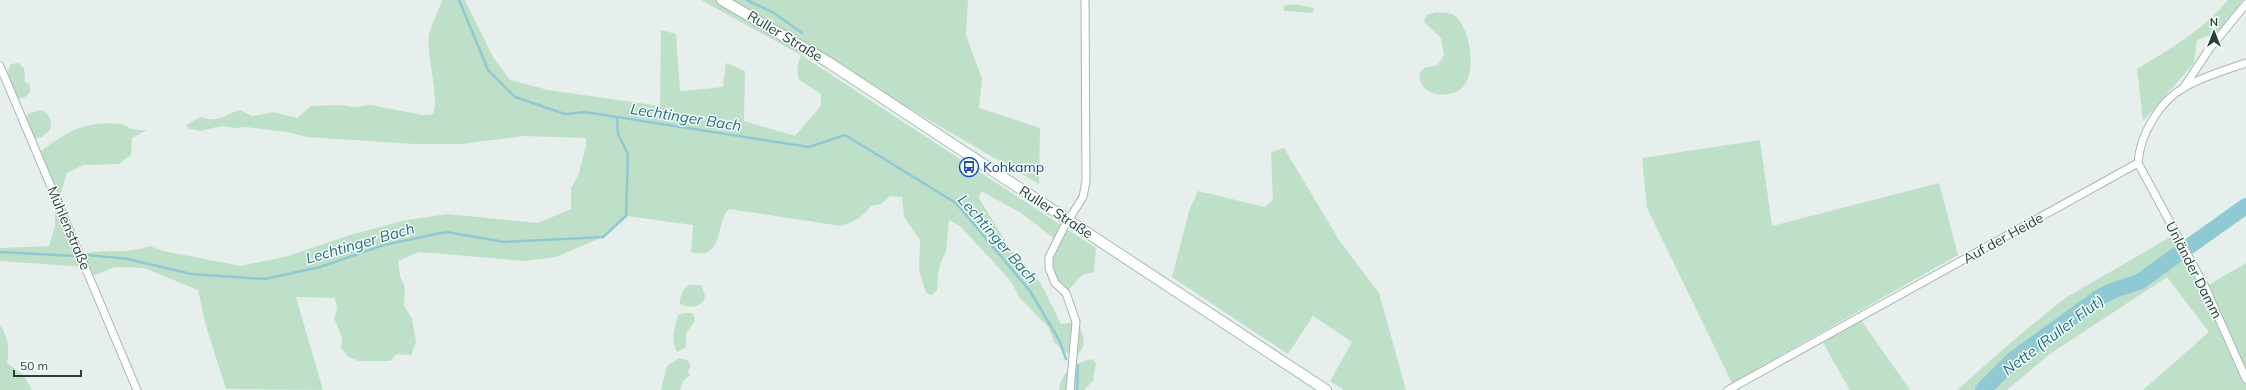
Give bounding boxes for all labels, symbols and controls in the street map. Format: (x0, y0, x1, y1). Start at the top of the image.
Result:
street label: Ruller Straße (744, 7, 826, 65)
north arrow (2194, 12, 2234, 52)
text: N (2210, 15, 2218, 29)
water label: Lechtinger Bach (629, 99, 743, 135)
bus stop icon: Kohkamp (958, 156, 980, 178)
place label: Kohkamp (983, 158, 1044, 176)
street label: Ruller Straße (1016, 181, 1096, 243)
street label: Mühlenstraße (43, 183, 95, 273)
water label: Lechtinger Bach (954, 190, 1042, 288)
street label: Auf der Heide (1960, 209, 2046, 267)
water label: Lechtinger Bach (304, 218, 417, 268)
street label: Unländer Damm (2162, 218, 2226, 322)
water label: Nette (Ruller Flut) (1999, 291, 2107, 379)
scale bar (14, 352, 81, 378)
text: 50 m (20, 358, 48, 373)

